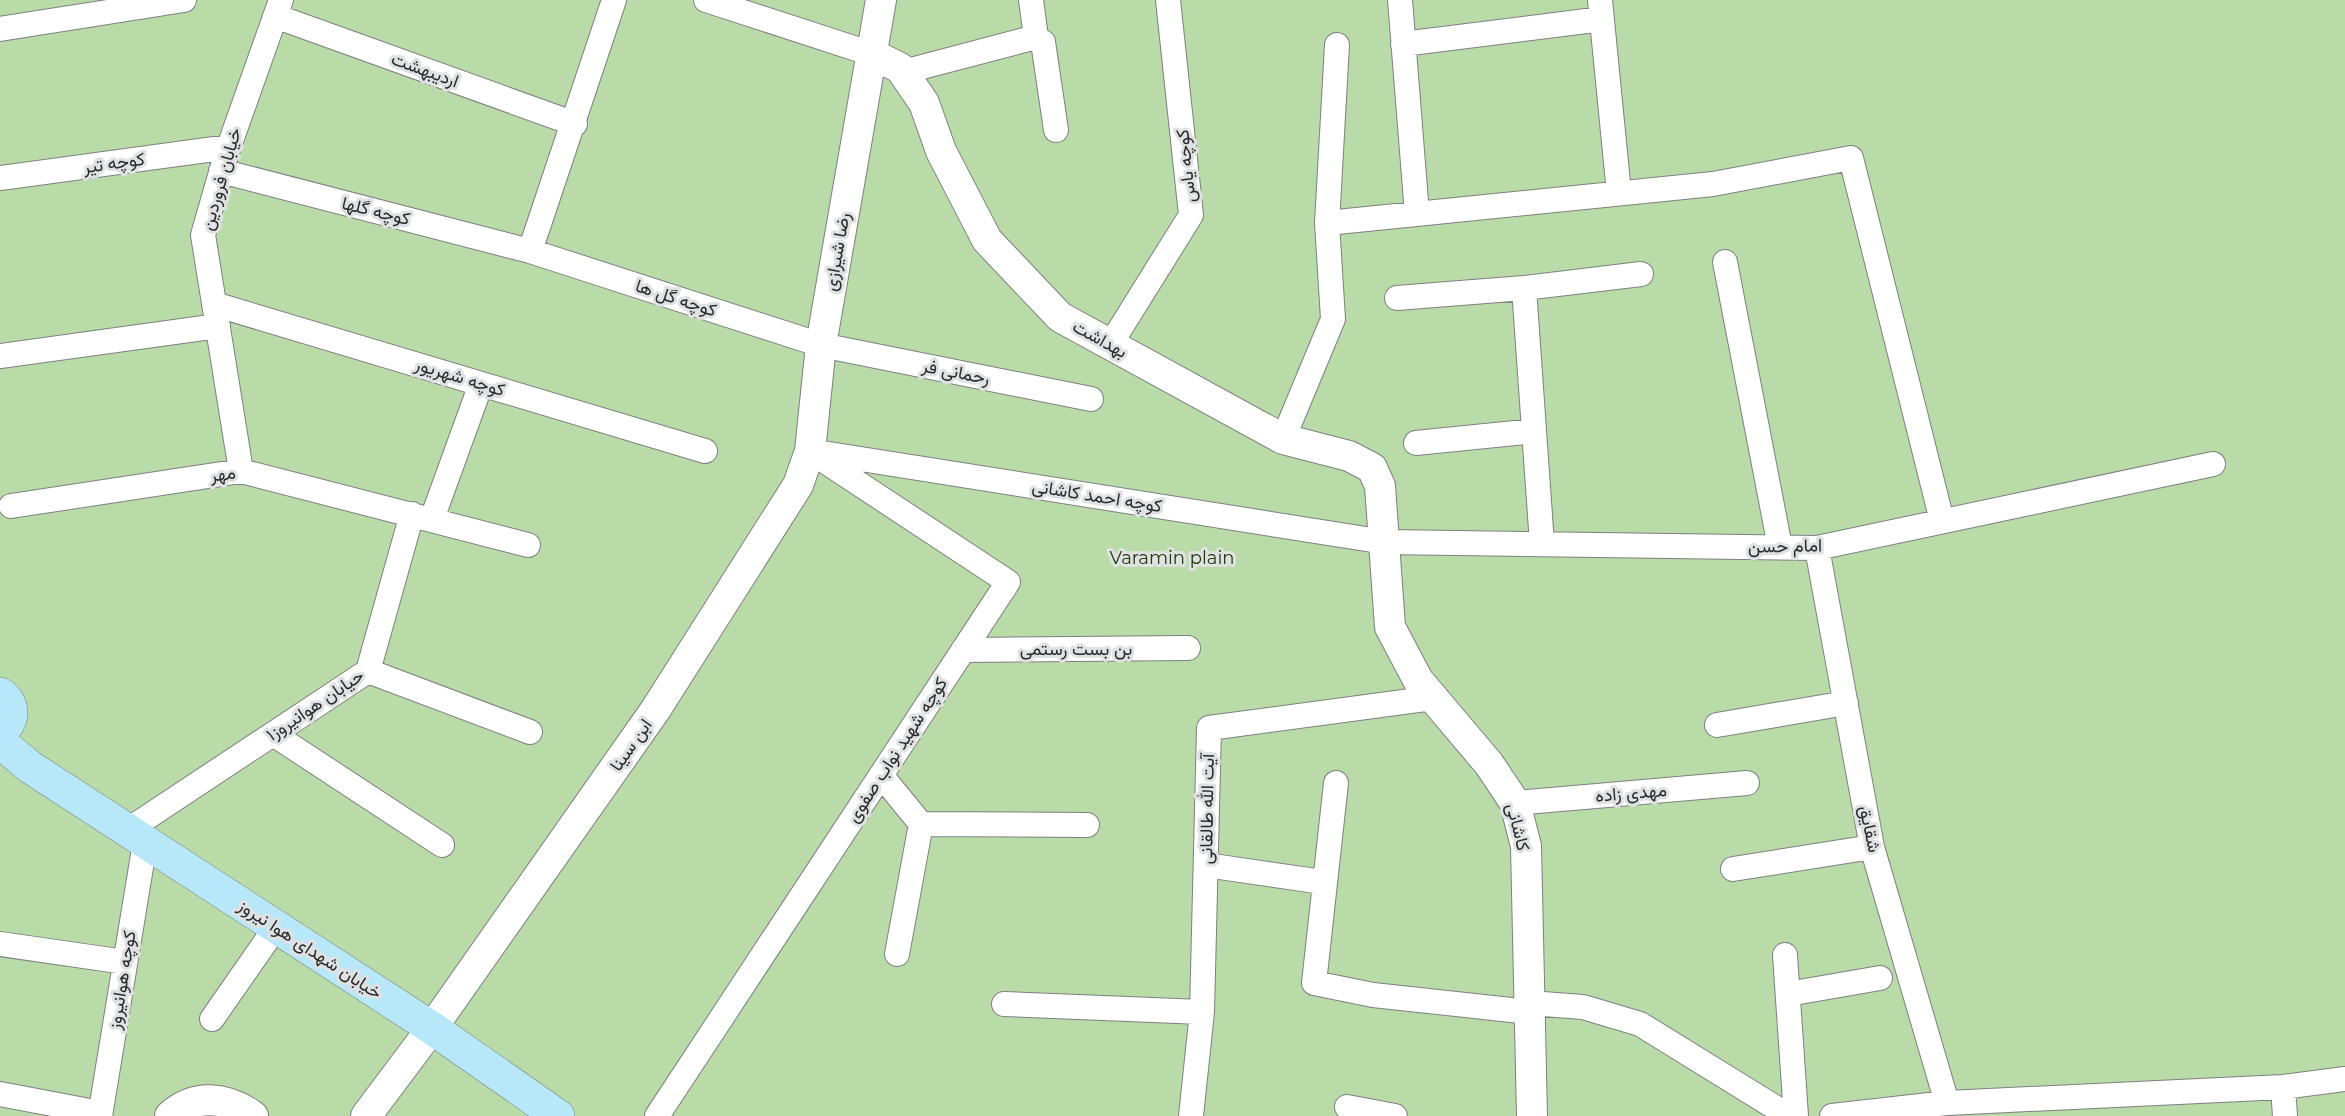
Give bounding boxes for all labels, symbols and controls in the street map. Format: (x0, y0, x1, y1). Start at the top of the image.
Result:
street label: اردیبهشت (388, 48, 462, 92)
street label: خیابان فروردین (196, 125, 246, 233)
street label: کوچه یاس (1171, 128, 1202, 204)
street label: کوچه تیر (81, 148, 146, 179)
street label: کوچه گلها (339, 192, 412, 231)
street label: رضا شیرازی (819, 211, 855, 293)
street label: کوچه گل ها (632, 275, 719, 322)
street label: بهداشت (1069, 315, 1131, 363)
street label: کوچه شهریور (411, 353, 508, 402)
street label: رحمانی فر (919, 354, 992, 389)
street label: مهر (208, 462, 237, 487)
street label: کوچه احمد کاشانی (1030, 475, 1164, 518)
street label: امام حسن (1748, 534, 1822, 559)
park label: Varamin plain (1110, 547, 1234, 569)
street label: بن بست رستمی (1020, 638, 1132, 660)
street label: حیابان هوانیروز۱ (262, 664, 368, 746)
street label: کوچه شهید نواب صفوی (842, 673, 953, 827)
street label: ابن سینا (605, 715, 657, 775)
street label: آیت الله طالقانی (1195, 752, 1219, 865)
street label: مهدی زاده (1594, 779, 1668, 807)
street label: کاشانی (1501, 801, 1535, 853)
street label: شقایق (1854, 804, 1886, 854)
street label: خیابان شهدای هوا نیروز (233, 894, 386, 1004)
street label: کوچه هوانیروز (103, 929, 142, 1032)

